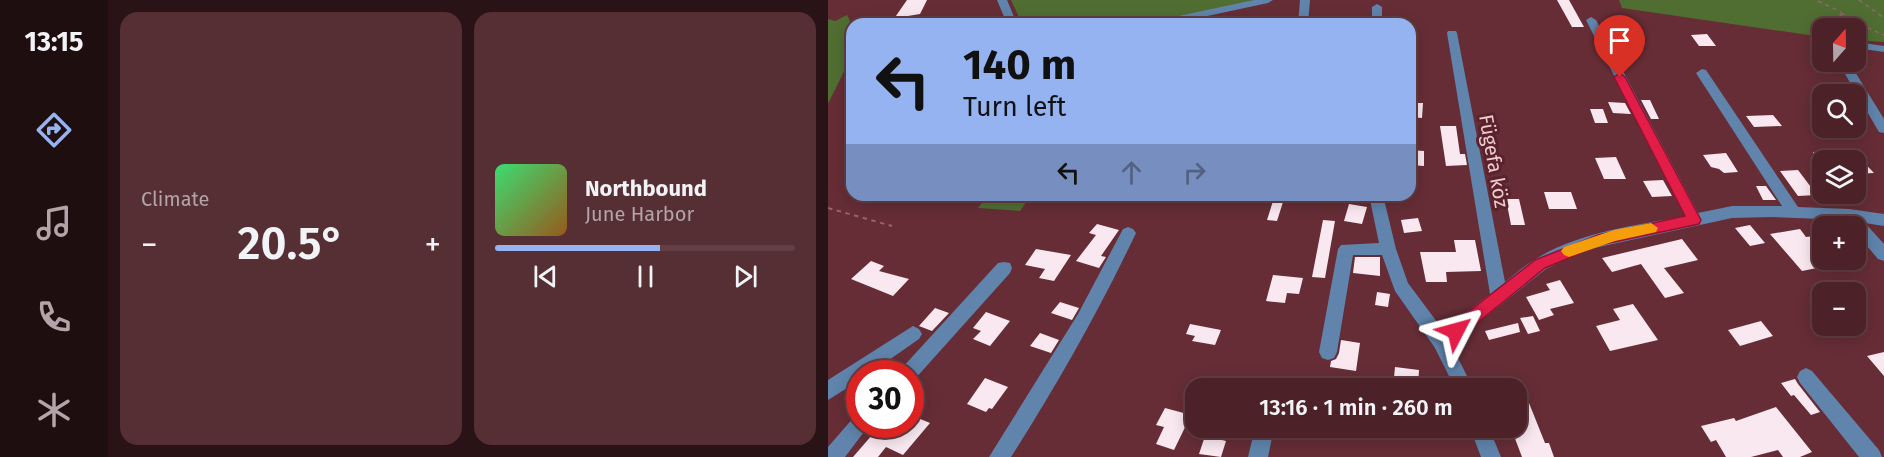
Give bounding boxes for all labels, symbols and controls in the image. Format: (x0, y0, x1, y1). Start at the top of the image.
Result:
pin (1594, 15, 1645, 77)
north arrow (1812, 18, 1866, 72)
map controls (1812, 18, 1866, 336)
icon: arrive (1603, 24, 1636, 57)
text: 13:15 (24, 26, 84, 58)
text: 140 m (963, 40, 1076, 90)
icon: left (864, 42, 942, 120)
button: search (1812, 84, 1866, 138)
text: Turn left (963, 91, 1066, 123)
icon: directions (33, 109, 75, 151)
street label: Fügefa köz (1474, 112, 1514, 210)
button: layers (1812, 150, 1866, 204)
icon: left (1052, 156, 1085, 189)
icon: ahead (1115, 156, 1148, 189)
icon: right (1178, 156, 1211, 189)
text: Northbound (585, 175, 707, 202)
text: Climate (141, 187, 209, 211)
icon: music (33, 202, 75, 244)
text: June Harbor (585, 202, 694, 226)
button: + (1812, 216, 1866, 270)
text: 20.5° (237, 217, 345, 271)
text: − (141, 225, 158, 265)
text: + (425, 225, 441, 265)
icon: previous (529, 260, 562, 293)
icon: pause (629, 260, 662, 293)
icon: next (729, 260, 762, 293)
button: − (1812, 282, 1866, 336)
icon: phone (33, 296, 75, 338)
position arrow (1424, 299, 1488, 363)
speed limit sign: 30 (846, 360, 924, 438)
icon: climate (33, 389, 75, 431)
text: 13:16 · 1 min · 260 m (1259, 394, 1453, 421)

